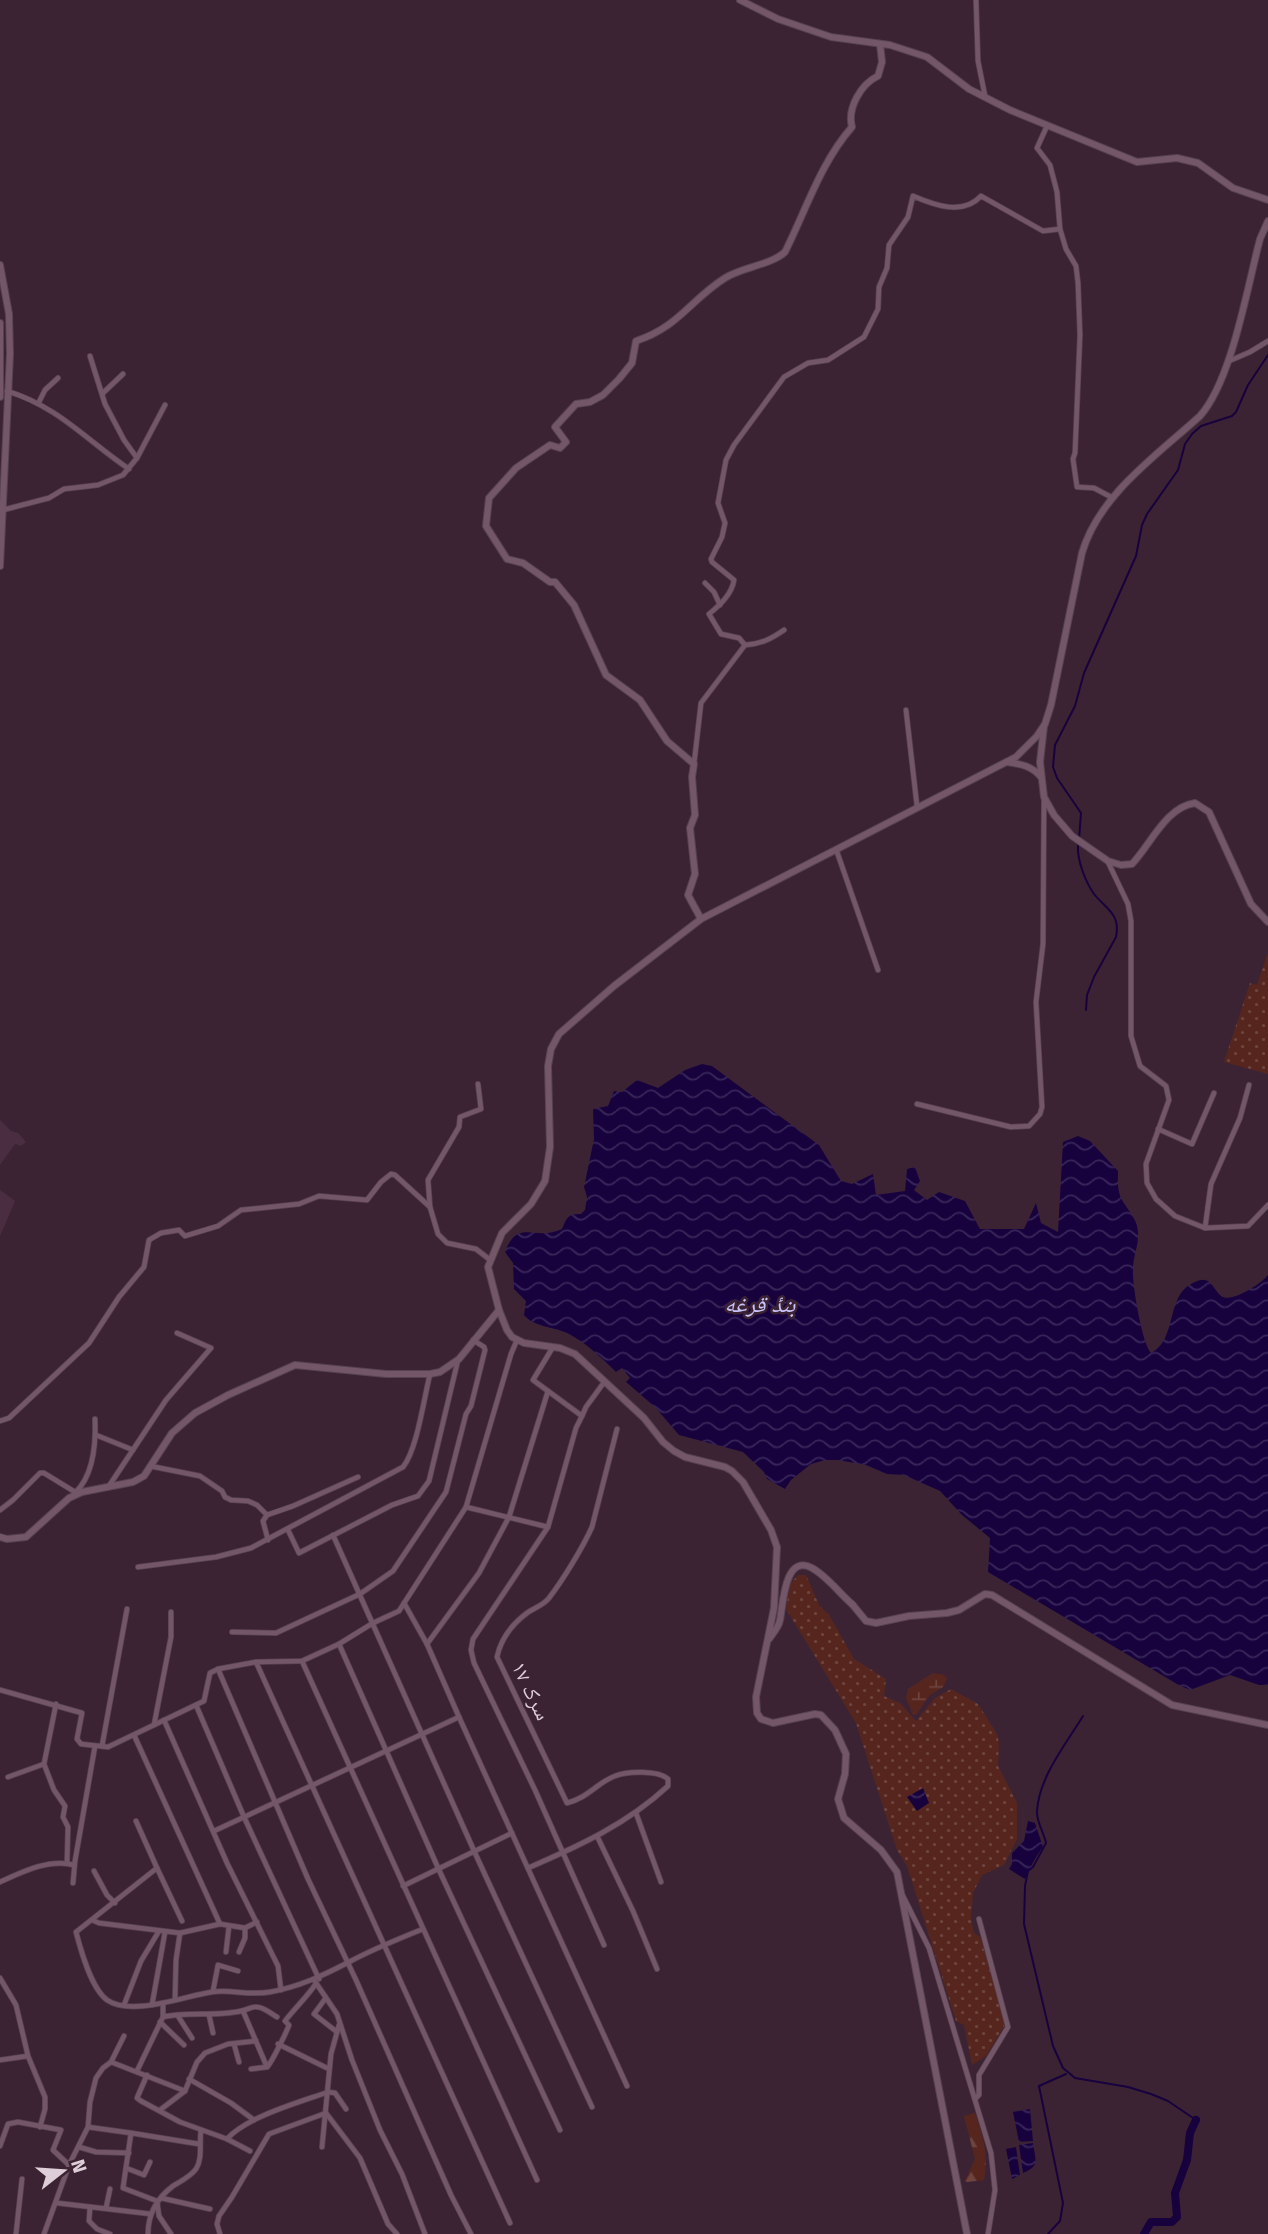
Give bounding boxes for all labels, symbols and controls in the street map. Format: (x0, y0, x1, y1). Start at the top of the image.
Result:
water label: بندٔ قرغه (725, 1290, 796, 1318)
street label: سرک ۱۷ (506, 1657, 556, 1725)
north arrow (28, 2136, 98, 2206)
text: N (66, 2157, 92, 2176)

